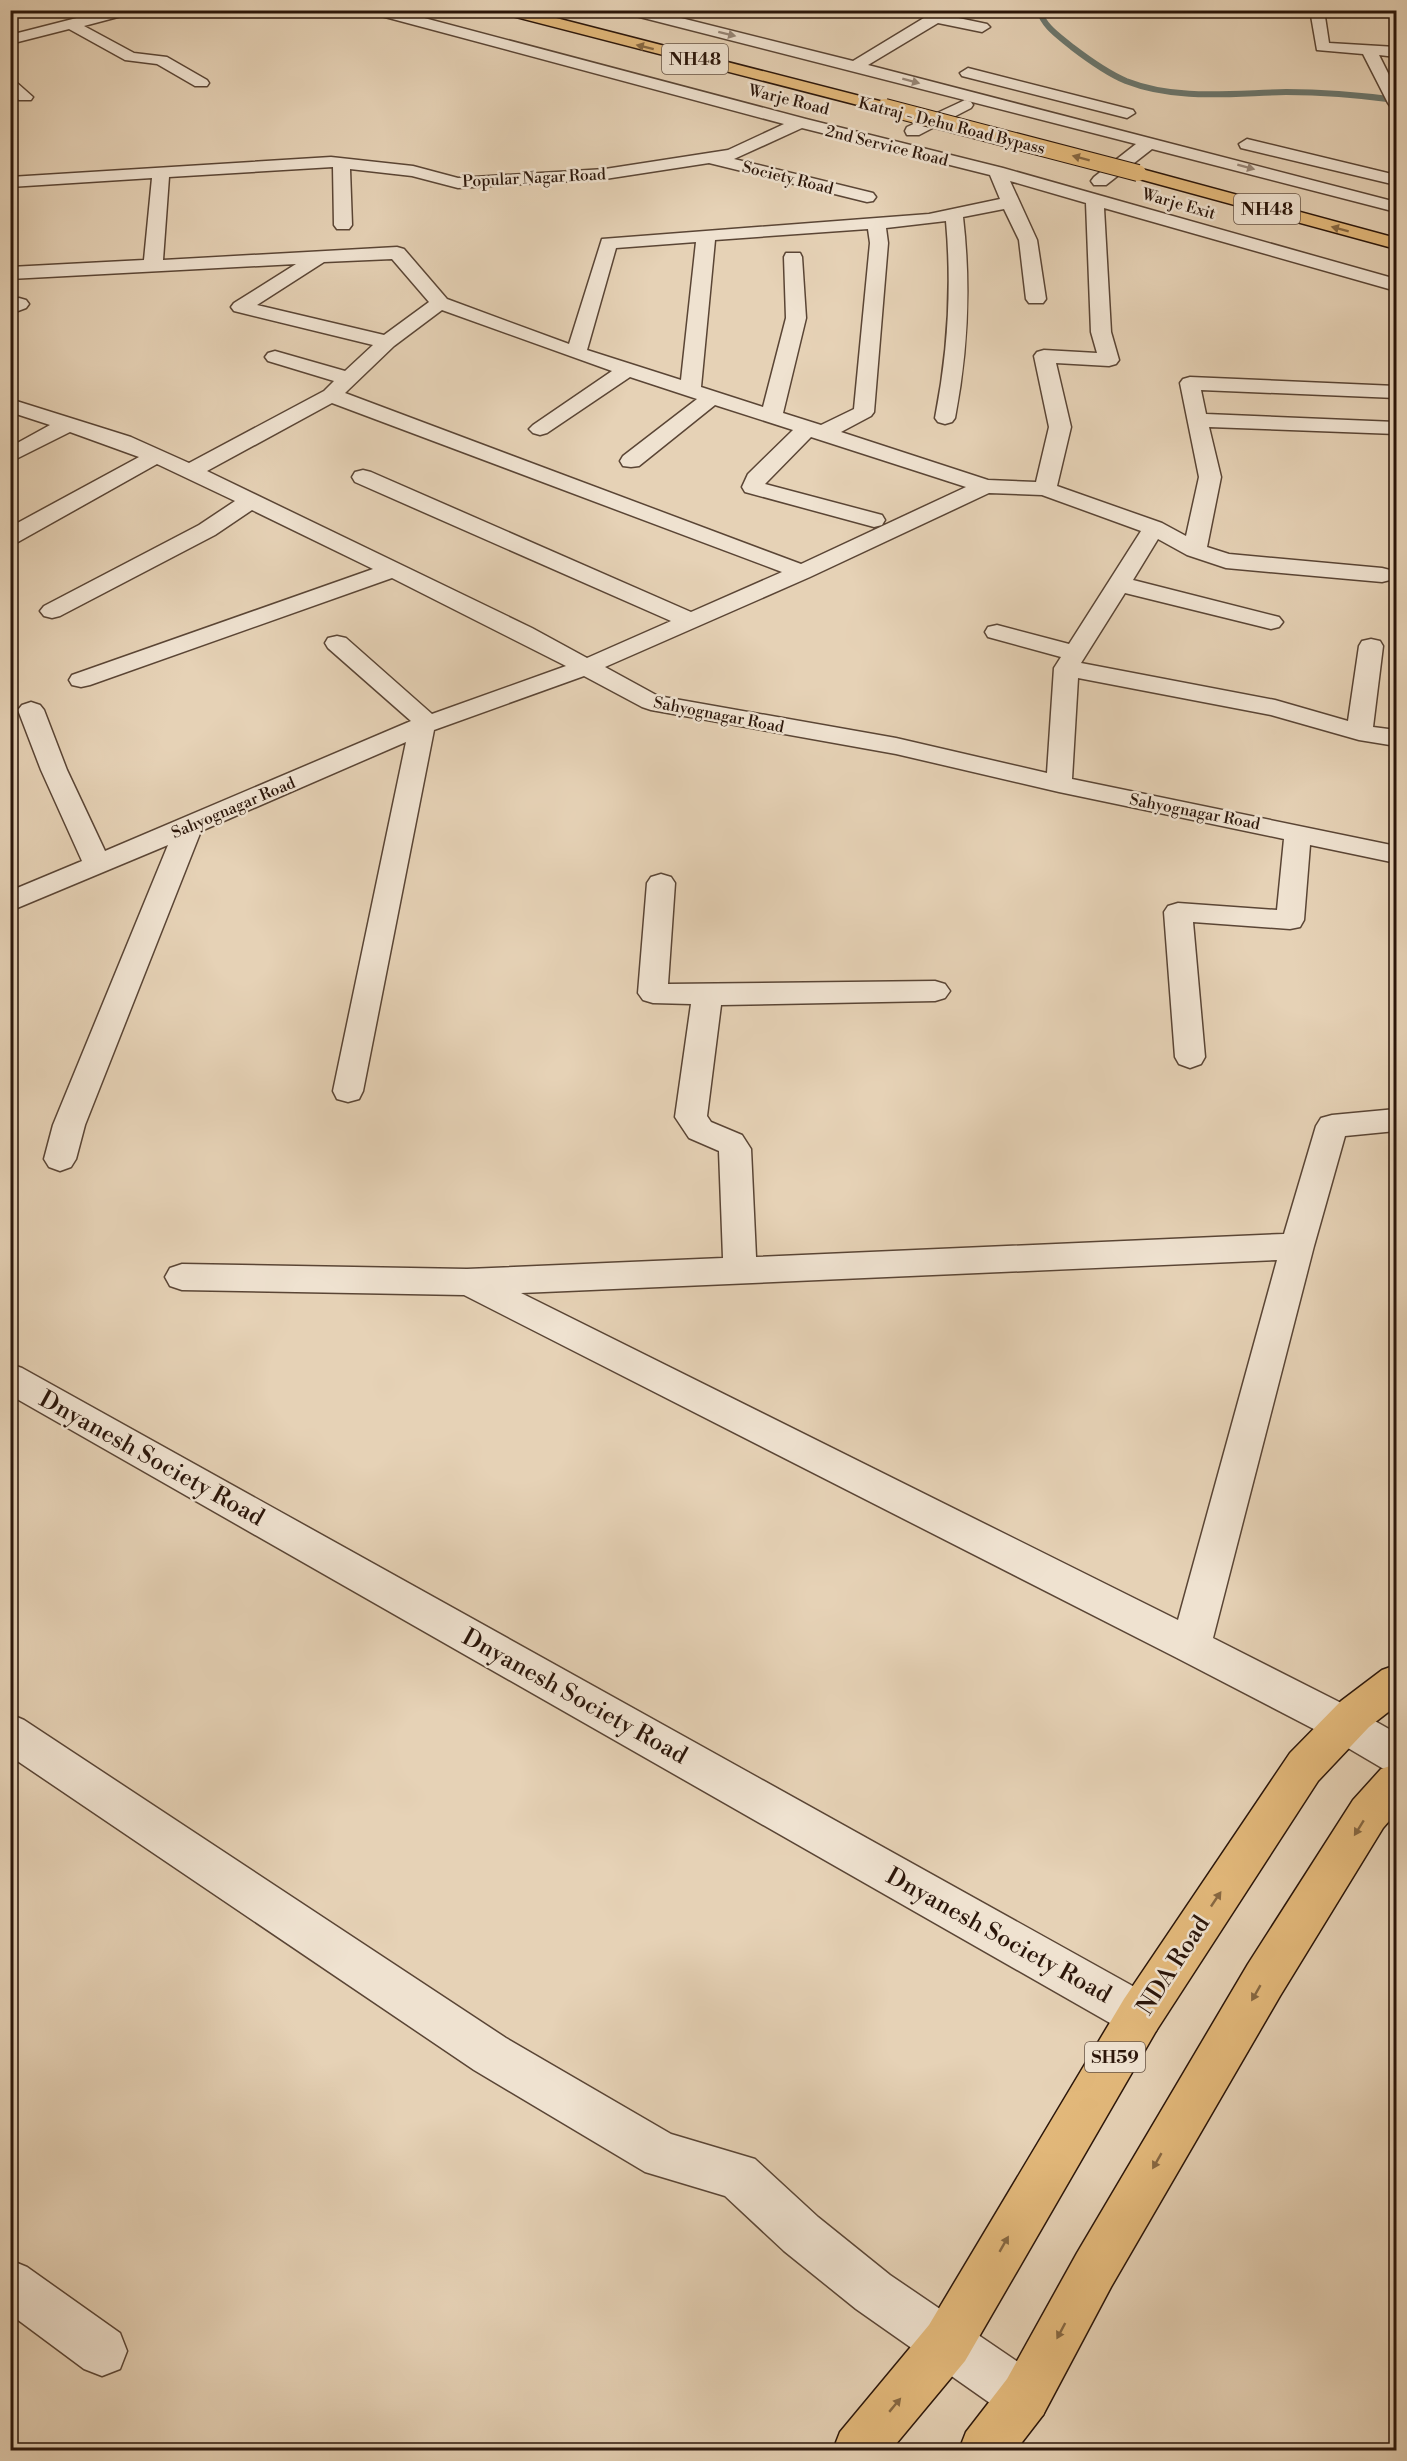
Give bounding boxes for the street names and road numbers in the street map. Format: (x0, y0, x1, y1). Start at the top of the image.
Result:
road number: NH48 (662, 44, 728, 74)
street label: Warje Road (745, 80, 831, 120)
street label: Katraj - Dehu Road Bypass (856, 93, 1047, 159)
street label: 2nd Service Road (823, 121, 950, 171)
street label: Society Road (740, 157, 836, 199)
street label: Popular Nagar Road (462, 164, 606, 192)
street label: Warje Exit (1139, 184, 1218, 224)
road number: NH48 (1234, 194, 1300, 224)
street label: Sahyognagar Road (652, 692, 786, 737)
street label: Sahyognagar Road (168, 773, 298, 843)
street label: Sahyognagar Road (1128, 789, 1262, 834)
street label: Dnyanesh Society Road (34, 1384, 270, 1533)
street label: Dnyanesh Society Road (457, 1622, 693, 1771)
street label: Dnyanesh Society Road (881, 1861, 1117, 2010)
street label: NDA Road (1131, 1910, 1217, 2021)
road number: SH59 (1085, 2042, 1145, 2072)

